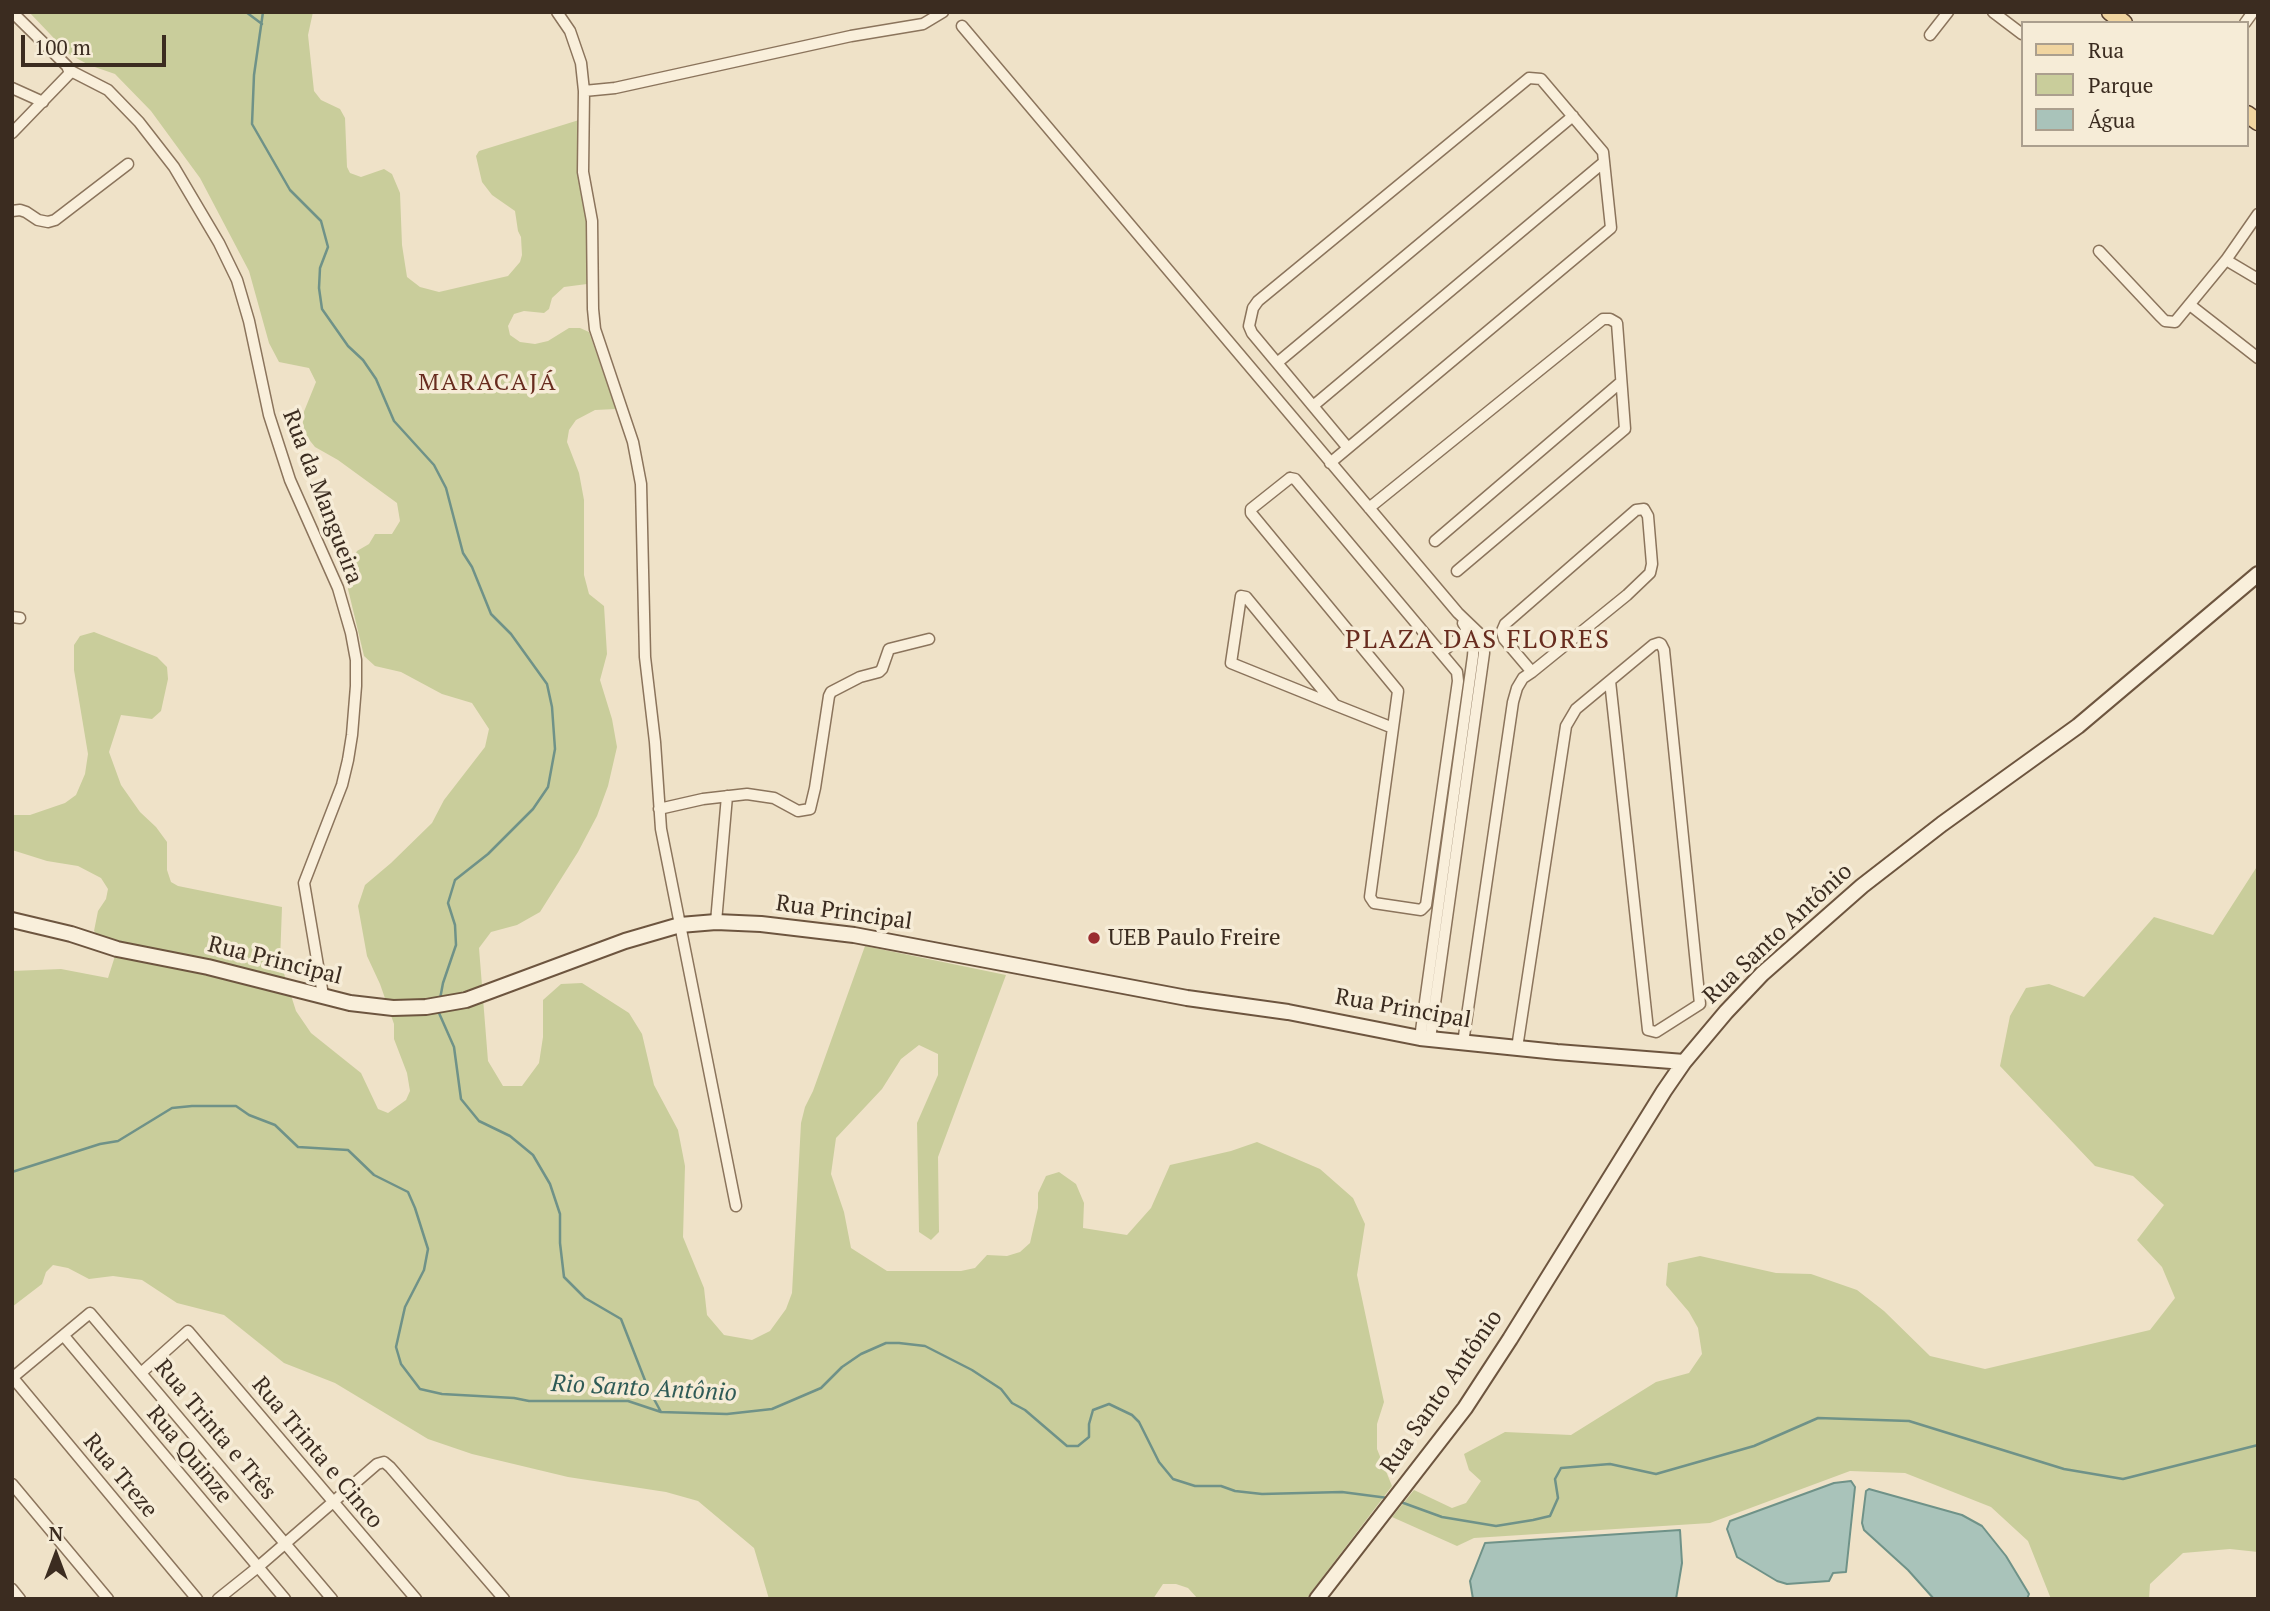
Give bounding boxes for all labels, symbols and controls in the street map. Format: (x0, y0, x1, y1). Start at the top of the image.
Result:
scale bar (24, 21, 170, 65)
legend (2022, 21, 2249, 147)
text: 100 m (34, 33, 91, 61)
text: Rua (2088, 36, 2124, 64)
text: Parque (2088, 71, 2153, 99)
text: Água (2088, 106, 2135, 134)
district label: MARACAJÁ (419, 369, 557, 397)
street label: Rua da Mangueira (276, 406, 368, 588)
district label: PLAZA DAS FLORES (1347, 625, 1609, 657)
street label: Rua Santo Antônio (1698, 858, 1858, 1010)
street label: Rua Principal (774, 890, 914, 936)
place label: UEB Paulo Freire (1108, 924, 1281, 952)
marker: UEB Paulo Freire (1086, 930, 1102, 946)
street label: Rua Principal (205, 931, 345, 991)
street label: Rua Principal (1333, 983, 1473, 1035)
street label: Rua Santo Antônio (1375, 1305, 1509, 1479)
street label: Rua Trinta e Três (148, 1354, 282, 1506)
water label: Rio Santo Antônio (550, 1370, 738, 1408)
street label: Rua Trinta e Cinco (246, 1372, 388, 1534)
street label: Rua Quinze (140, 1401, 238, 1509)
street label: Rua Treze (77, 1428, 163, 1524)
north arrow (21, 1520, 91, 1590)
text: N (49, 1521, 63, 1546)

